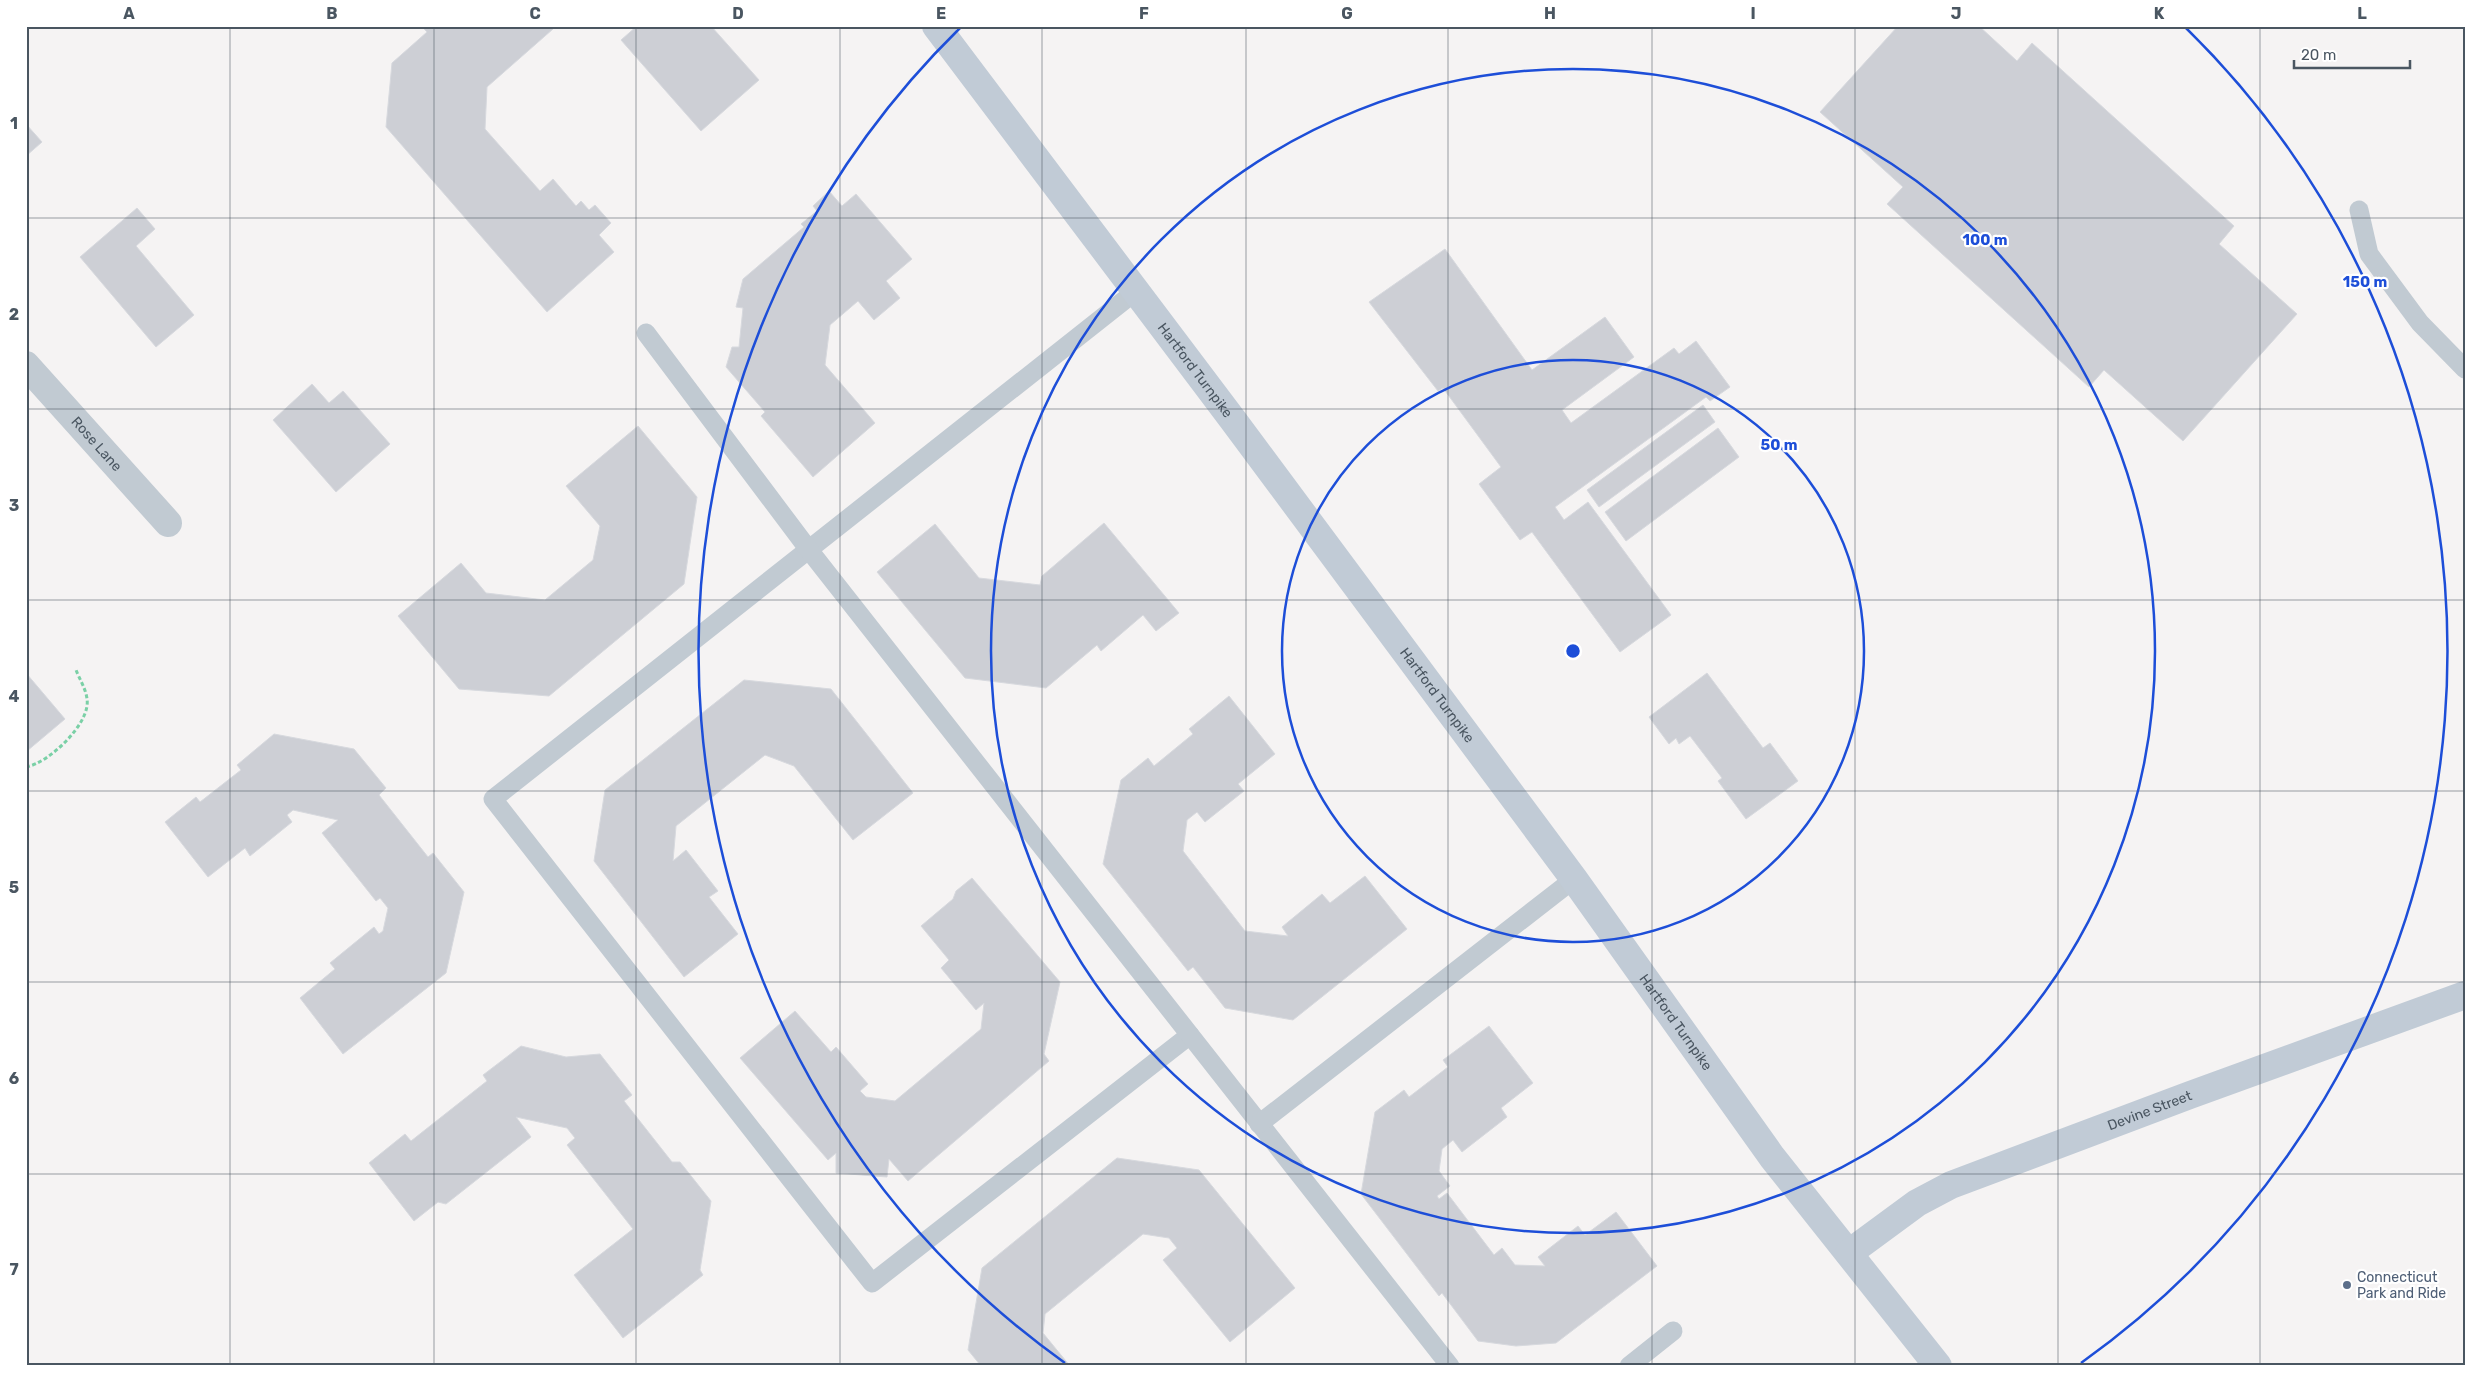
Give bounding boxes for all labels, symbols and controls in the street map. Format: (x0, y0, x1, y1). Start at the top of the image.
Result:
text: A (123, 4, 135, 23)
text: B (326, 4, 338, 23)
text: C (529, 4, 541, 23)
text: D (732, 4, 744, 23)
text: E (936, 4, 946, 23)
text: F (1139, 4, 1149, 23)
text: G (1341, 4, 1353, 23)
text: H (1544, 4, 1556, 23)
text: I (1750, 4, 1756, 23)
text: J (1951, 4, 1961, 23)
text: K (2154, 4, 2165, 23)
text: L (2357, 4, 2367, 23)
scale bar (2294, 38, 2410, 70)
text: 20 m (2301, 46, 2336, 64)
text: 1 (10, 114, 18, 133)
text: 100 m (1963, 231, 2007, 249)
text: 150 m (2343, 273, 2387, 291)
text: 2 (9, 305, 19, 324)
street label: Hartford Turnpike (1154, 320, 1236, 421)
street label: Rose Lane (68, 413, 125, 475)
text: 50 m (1761, 436, 1797, 454)
text: 3 (9, 496, 19, 515)
centre of rings (1564, 642, 1582, 660)
street label: Hartford Turnpike (1396, 644, 1478, 746)
text: 4 (9, 687, 20, 706)
text: 5 (9, 878, 19, 897)
street label: Hartford Turnpike (1636, 971, 1716, 1074)
text: 6 (9, 1069, 19, 1088)
street label: Devine Street (2105, 1087, 2195, 1134)
text: 7 (9, 1260, 19, 1279)
place label: Connecticut Park and Ride (2357, 1269, 2446, 1302)
marker: Connecticut Park and Ride (2341, 1279, 2353, 1291)

